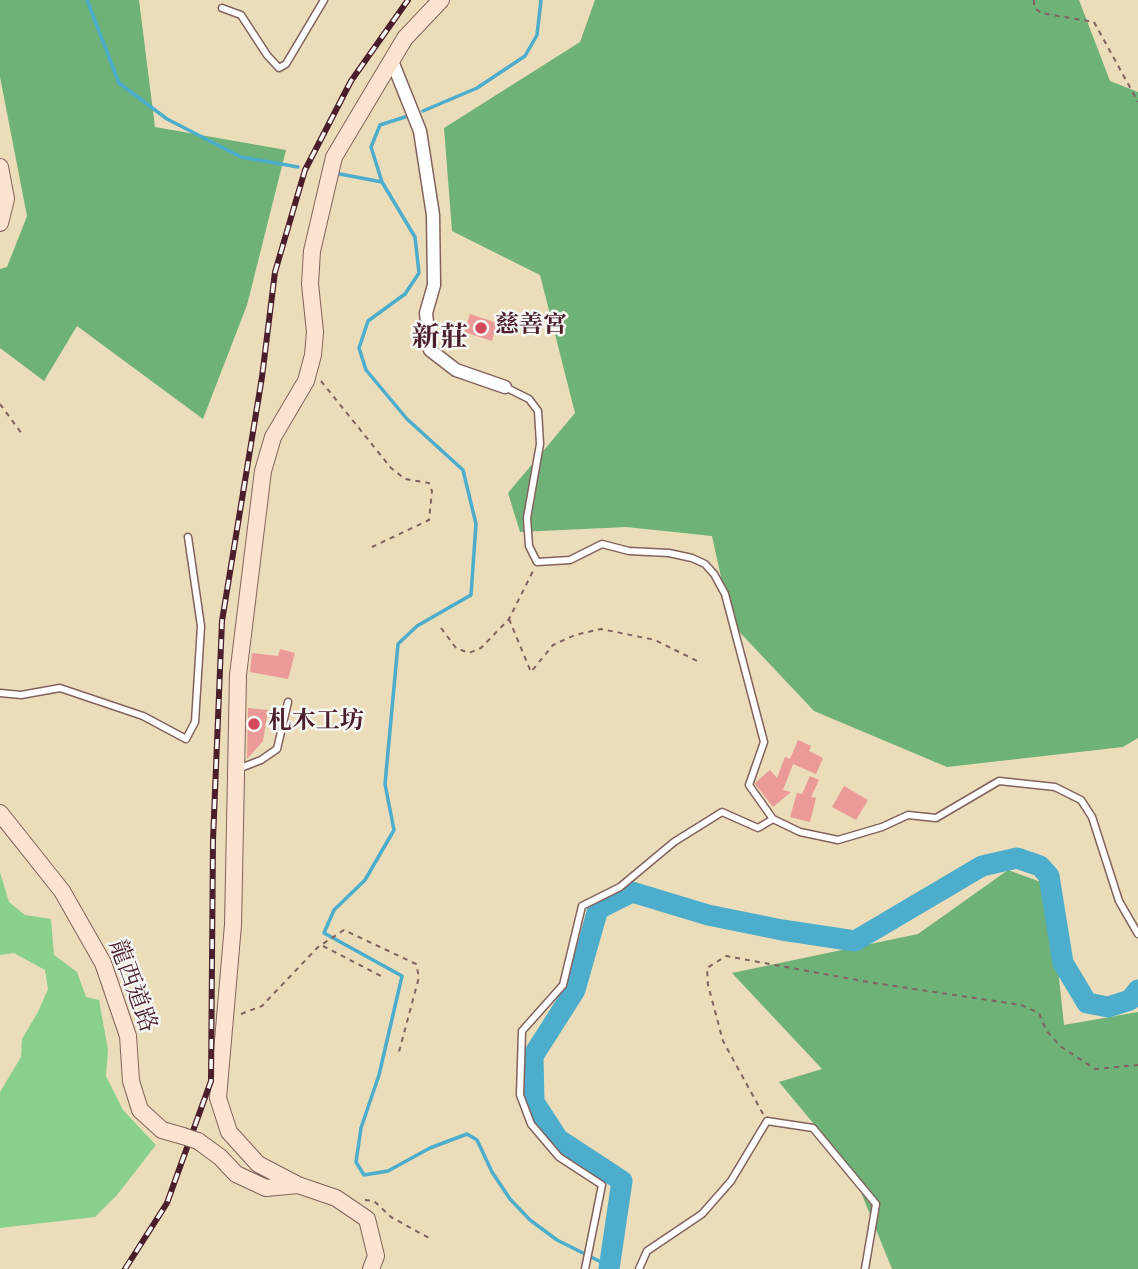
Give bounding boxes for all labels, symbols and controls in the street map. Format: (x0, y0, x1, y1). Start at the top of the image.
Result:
place label: 慈善宮 (495, 314, 567, 342)
marker: 慈善宮 (473, 320, 489, 336)
district label: 新莊 (412, 324, 468, 358)
place label: 札木工坊 (268, 710, 364, 738)
marker: 札木工坊 (246, 716, 262, 732)
street label: 龍西道路 (100, 937, 160, 1037)

